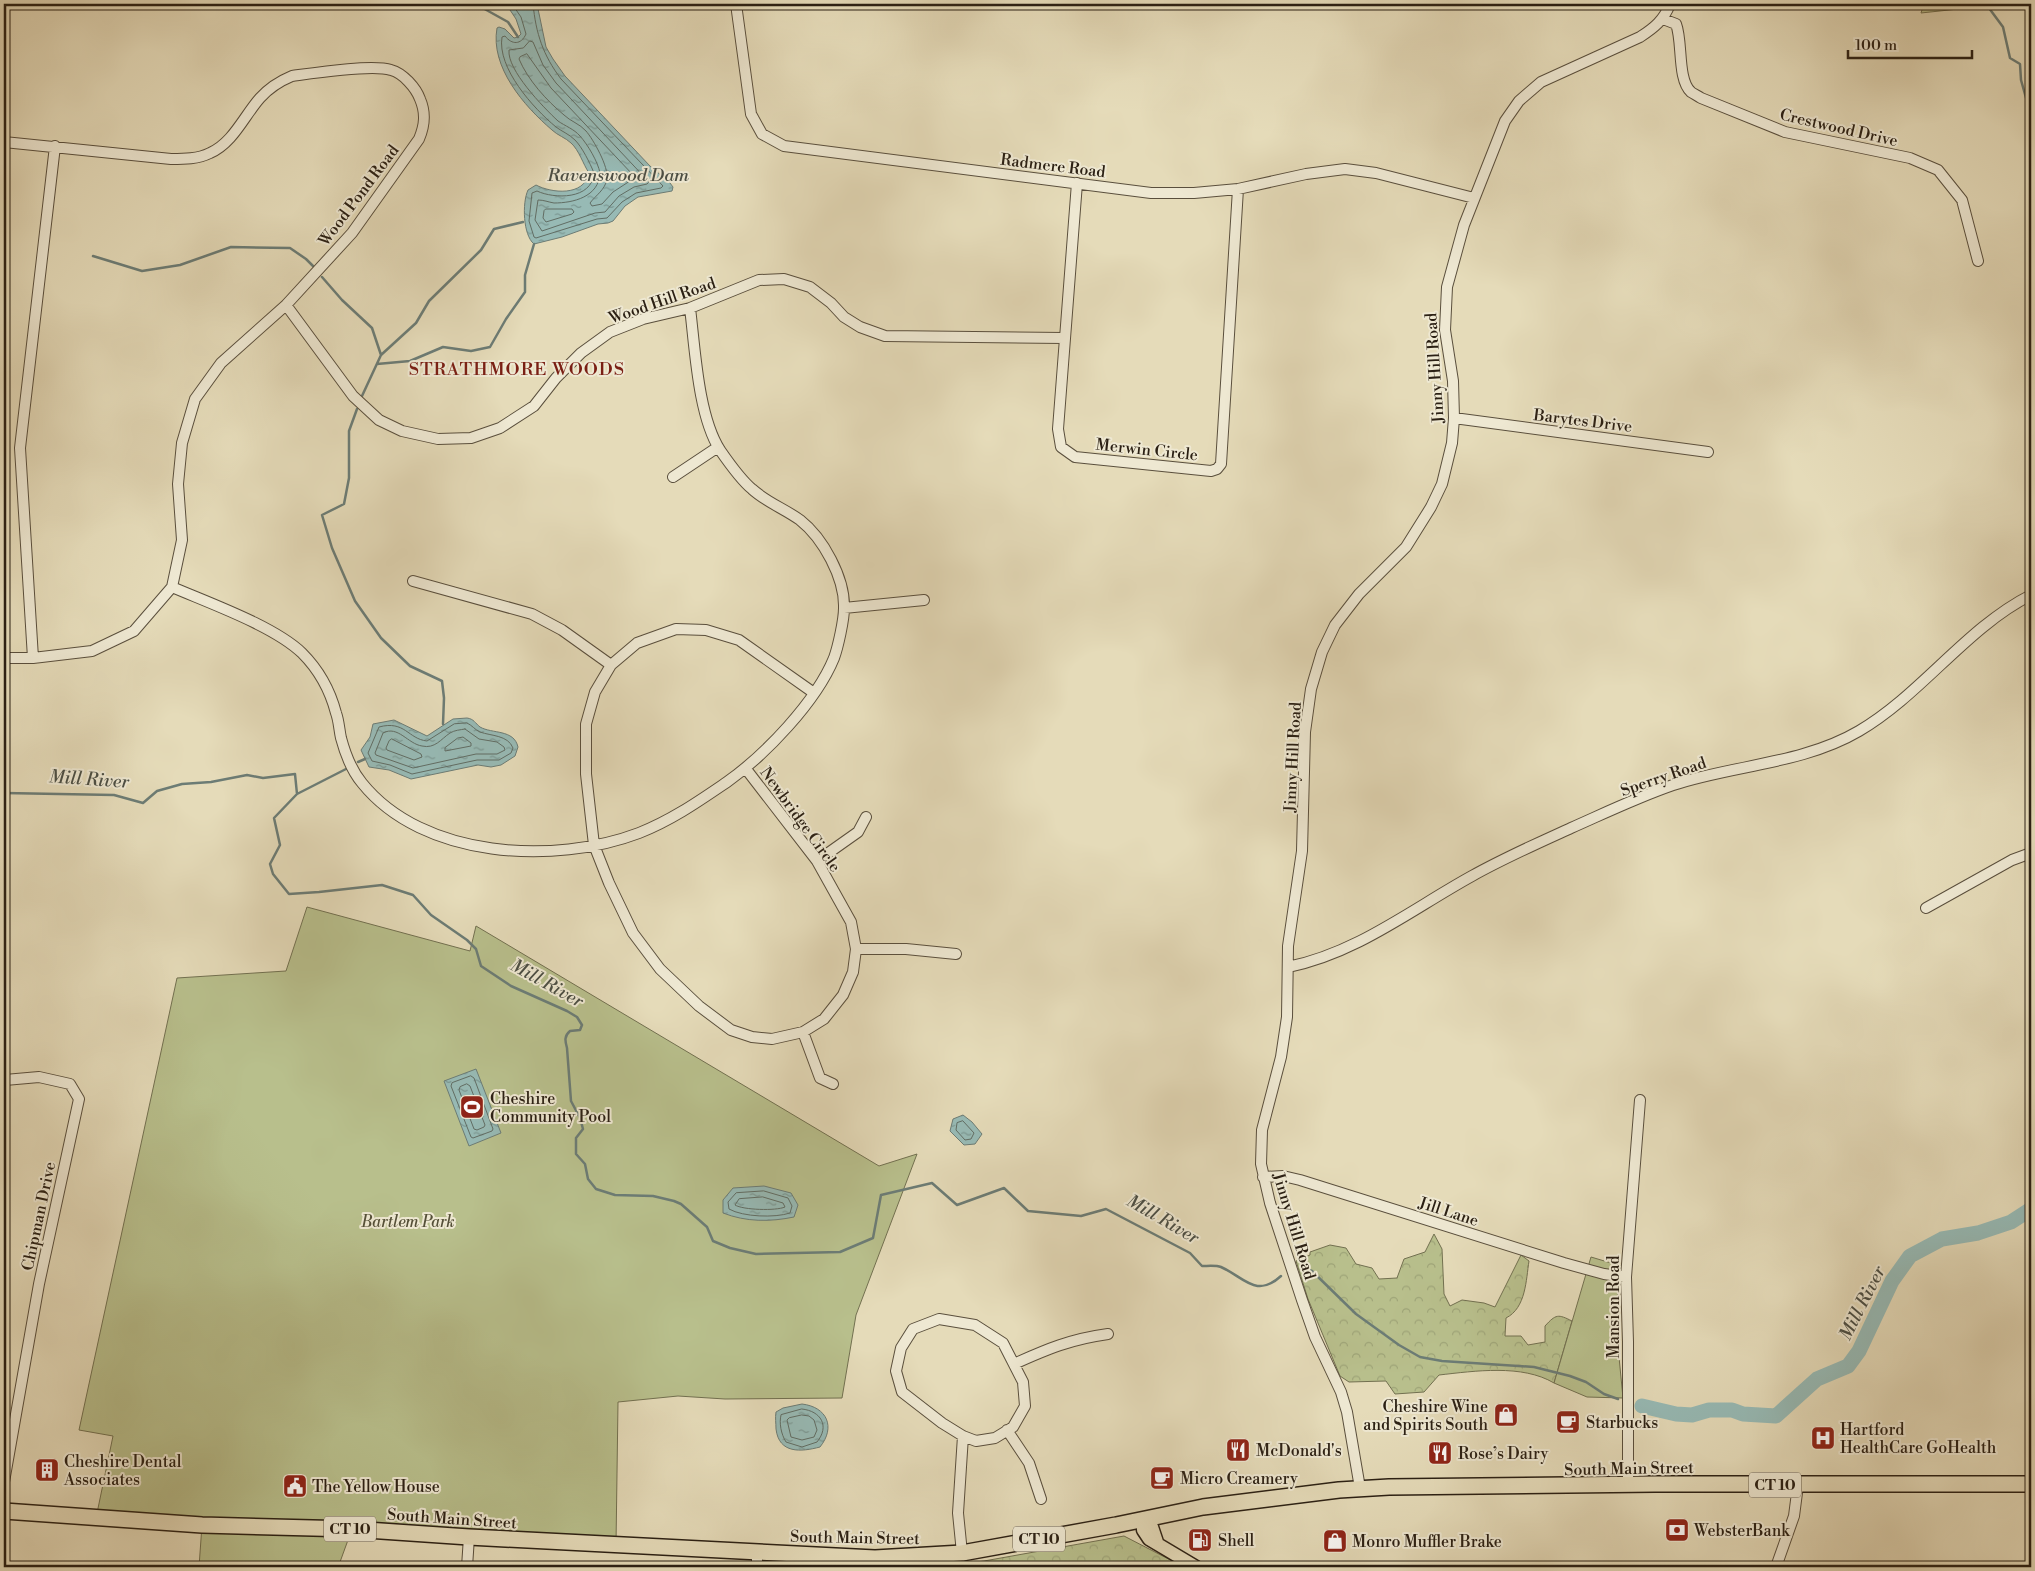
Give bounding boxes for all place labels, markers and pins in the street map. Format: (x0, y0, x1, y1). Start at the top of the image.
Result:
place label: Cheshire Community Pool (490, 1089, 611, 1127)
sports icon: Cheshire Community Pool (459, 1094, 485, 1120)
place label: Cheshire Wine and Spirits South (1363, 1397, 1488, 1435)
shop icon: Cheshire Wine and Spirits South (1493, 1402, 1519, 1428)
cafe icon: Starbucks (1555, 1409, 1581, 1435)
place label: Starbucks (1586, 1413, 1658, 1433)
place label: Hartford HealthCare GoHealth (1840, 1420, 1997, 1458)
hospital icon: Hartford HealthCare GoHealth (1810, 1425, 1836, 1451)
restaurant icon: McDonald's (1225, 1437, 1251, 1463)
restaurant icon: Rose’s Dairy (1427, 1440, 1453, 1466)
place label: McDonald's (1256, 1441, 1342, 1461)
place label: Rose’s Dairy (1458, 1444, 1549, 1464)
place label: Cheshire Dental Associates (63, 1452, 182, 1490)
building icon: Cheshire Dental Associates (34, 1457, 60, 1483)
cafe icon: Micro Creamery (1149, 1465, 1175, 1491)
place label: Micro Creamery (1180, 1469, 1298, 1489)
public building icon: The Yellow House (282, 1473, 308, 1499)
place label: The Yellow House (312, 1477, 440, 1497)
bank icon: WebsterBank (1664, 1517, 1690, 1543)
place label: WebsterBank (1693, 1521, 1791, 1541)
fuel station icon: Shell (1187, 1527, 1213, 1553)
shop icon: Monro Muffler Brake (1322, 1528, 1348, 1554)
place label: Shell (1218, 1531, 1255, 1551)
place label: Monro Muffler Brake (1352, 1532, 1502, 1552)

